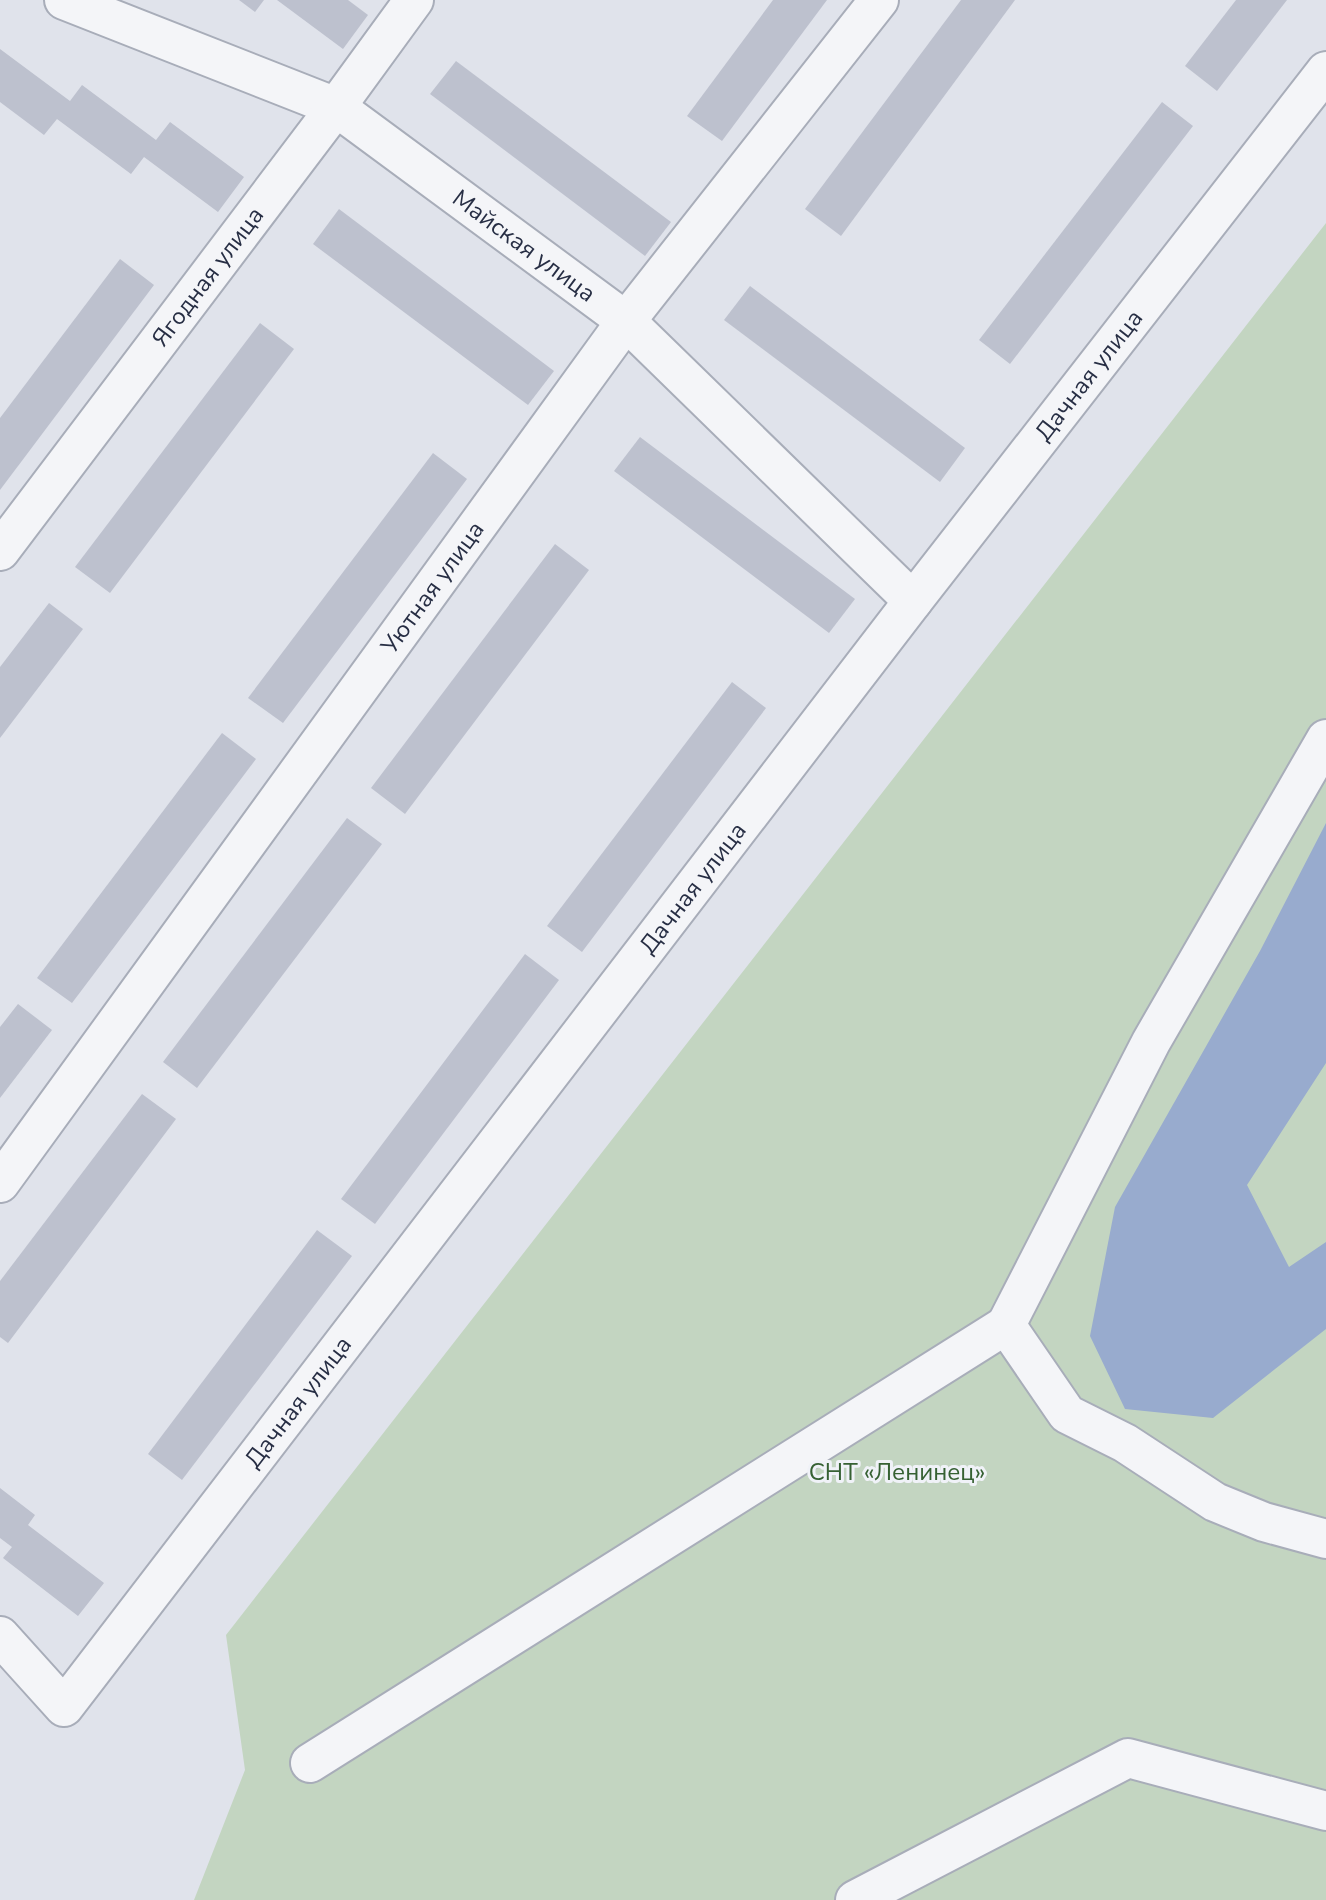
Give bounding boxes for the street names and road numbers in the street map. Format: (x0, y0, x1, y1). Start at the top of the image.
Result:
street label: Майская улица (446, 182, 602, 309)
street label: Ягодная улица (144, 200, 271, 353)
street label: Дачная улица (1028, 303, 1150, 447)
street label: Уютная улица (373, 515, 491, 661)
street label: Дачная улица (632, 816, 753, 960)
street label: Дачная улица (237, 1330, 359, 1474)

